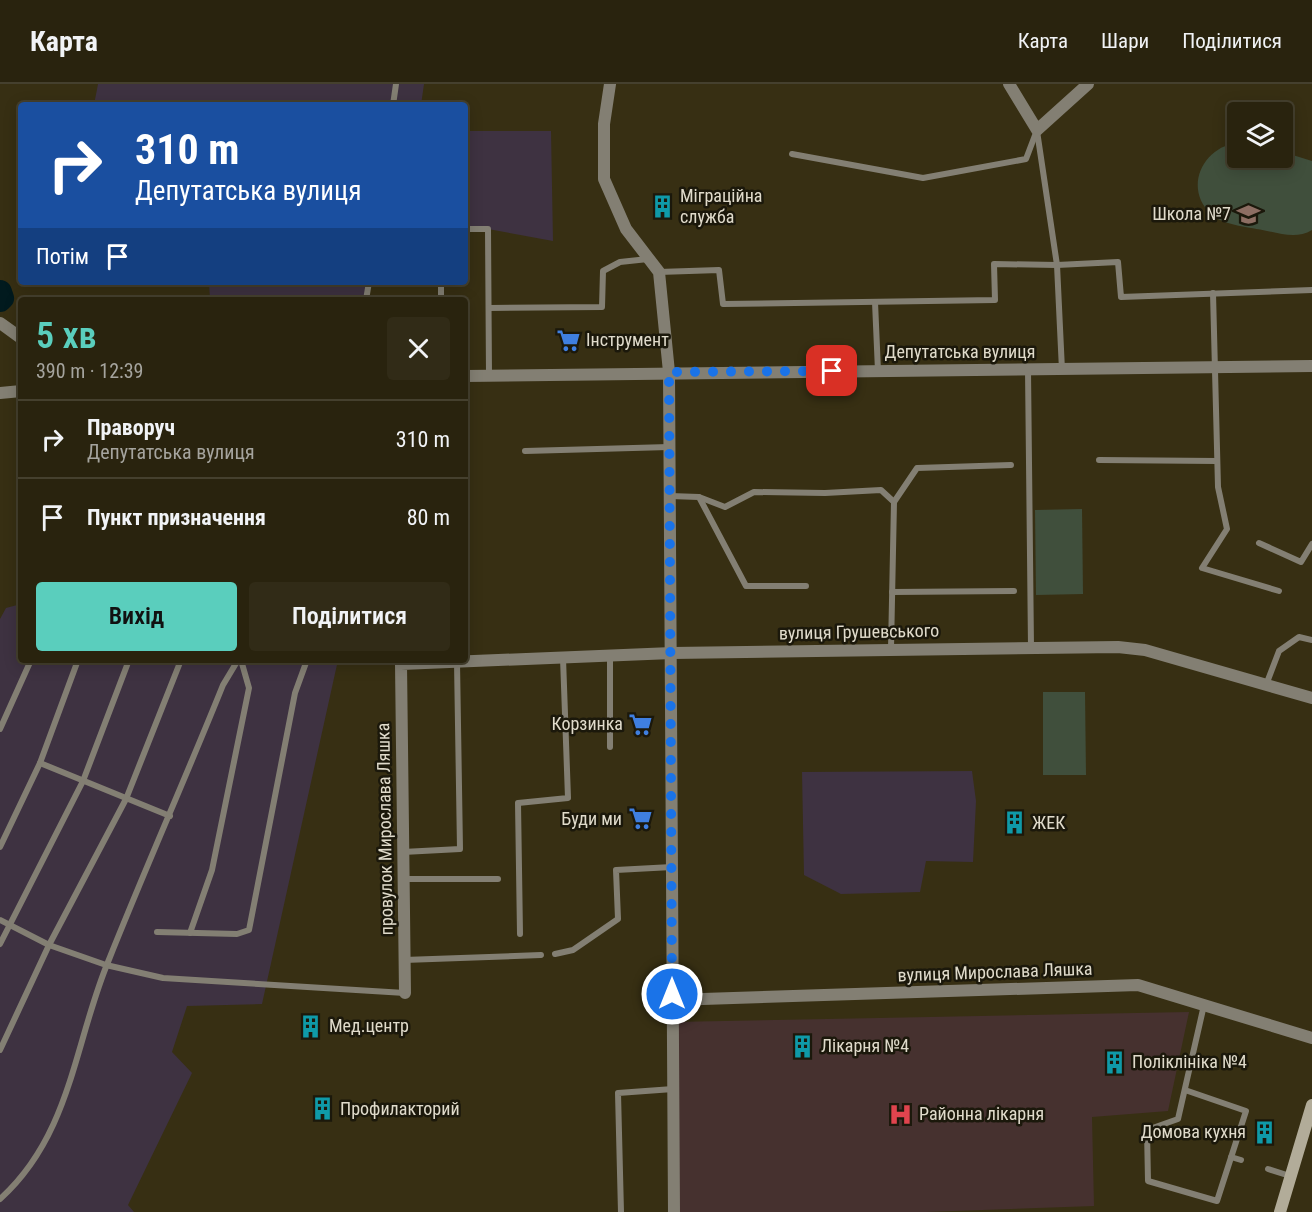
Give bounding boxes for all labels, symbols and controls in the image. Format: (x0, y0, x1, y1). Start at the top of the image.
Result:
text: Карта (30, 25, 98, 58)
text: Карта (1018, 29, 1068, 53)
text: Шари (1101, 29, 1149, 53)
text: Поділитися (1182, 29, 1282, 53)
map controls (1227, 102, 1293, 168)
button: layers (1227, 102, 1293, 168)
text: 310 m (135, 125, 240, 174)
icon: right (36, 126, 114, 204)
text: Депутатська вулиця (135, 175, 361, 207)
place label: Міграційна служба (680, 185, 762, 227)
building icon: Міграційна служба (649, 193, 675, 219)
school or university icon: Школа №7 (1236, 201, 1262, 227)
place label: Школа №7 (1152, 203, 1231, 224)
icon: arrive (101, 240, 134, 273)
text: Потім (36, 244, 89, 269)
text: 5 хв (36, 315, 97, 357)
button: close (387, 317, 450, 380)
supermarket icon: Інструмент (555, 327, 581, 353)
place label: Інструмент (586, 329, 669, 350)
street label: Депутатська вулиця (885, 341, 1035, 362)
pin (806, 345, 857, 396)
icon: arrive (815, 354, 848, 387)
text: 390 m · 12:39 (36, 359, 143, 383)
text: Праворуч (87, 415, 175, 440)
icon: right (36, 423, 69, 456)
text: 310 m (396, 427, 450, 452)
text: Депутатська вулиця (87, 440, 255, 464)
icon: arrive (36, 501, 69, 534)
text: Пункт призначення (87, 505, 266, 530)
text: 80 m (407, 505, 450, 530)
button: Вихід (36, 582, 237, 651)
button: Поділитися (249, 582, 450, 651)
street label: вулиця Грушевського (779, 620, 939, 643)
supermarket icon: Корзинка (628, 711, 654, 737)
place label: Корзинка (552, 713, 623, 734)
street label: провулок Мирослава Ляшка (372, 723, 397, 935)
supermarket icon: Буди ми (627, 806, 653, 832)
place label: Буди ми (561, 808, 622, 829)
building icon: ЖЕК (1001, 810, 1027, 836)
place label: ЖЕК (1032, 812, 1065, 833)
street label: вулиця Мирослава Ляшка (897, 958, 1093, 985)
position arrow (640, 962, 704, 1026)
building icon: Мед.центр (298, 1013, 324, 1039)
place label: Мед.центр (329, 1015, 409, 1036)
building icon: Лікарня №4 (790, 1033, 816, 1059)
place label: Лікарня №4 (821, 1035, 909, 1056)
building icon: Поліклініка №4 (1101, 1049, 1127, 1075)
place label: Поліклініка №4 (1132, 1051, 1247, 1072)
building icon: Профилакторий (309, 1096, 335, 1122)
place label: Профилакторий (340, 1098, 460, 1119)
hospital icon: Районна лікарня (888, 1101, 914, 1127)
place label: Районна лікарня (919, 1103, 1044, 1124)
building icon: Домова кухня (1251, 1119, 1277, 1145)
place label: Домова кухня (1141, 1121, 1246, 1142)

